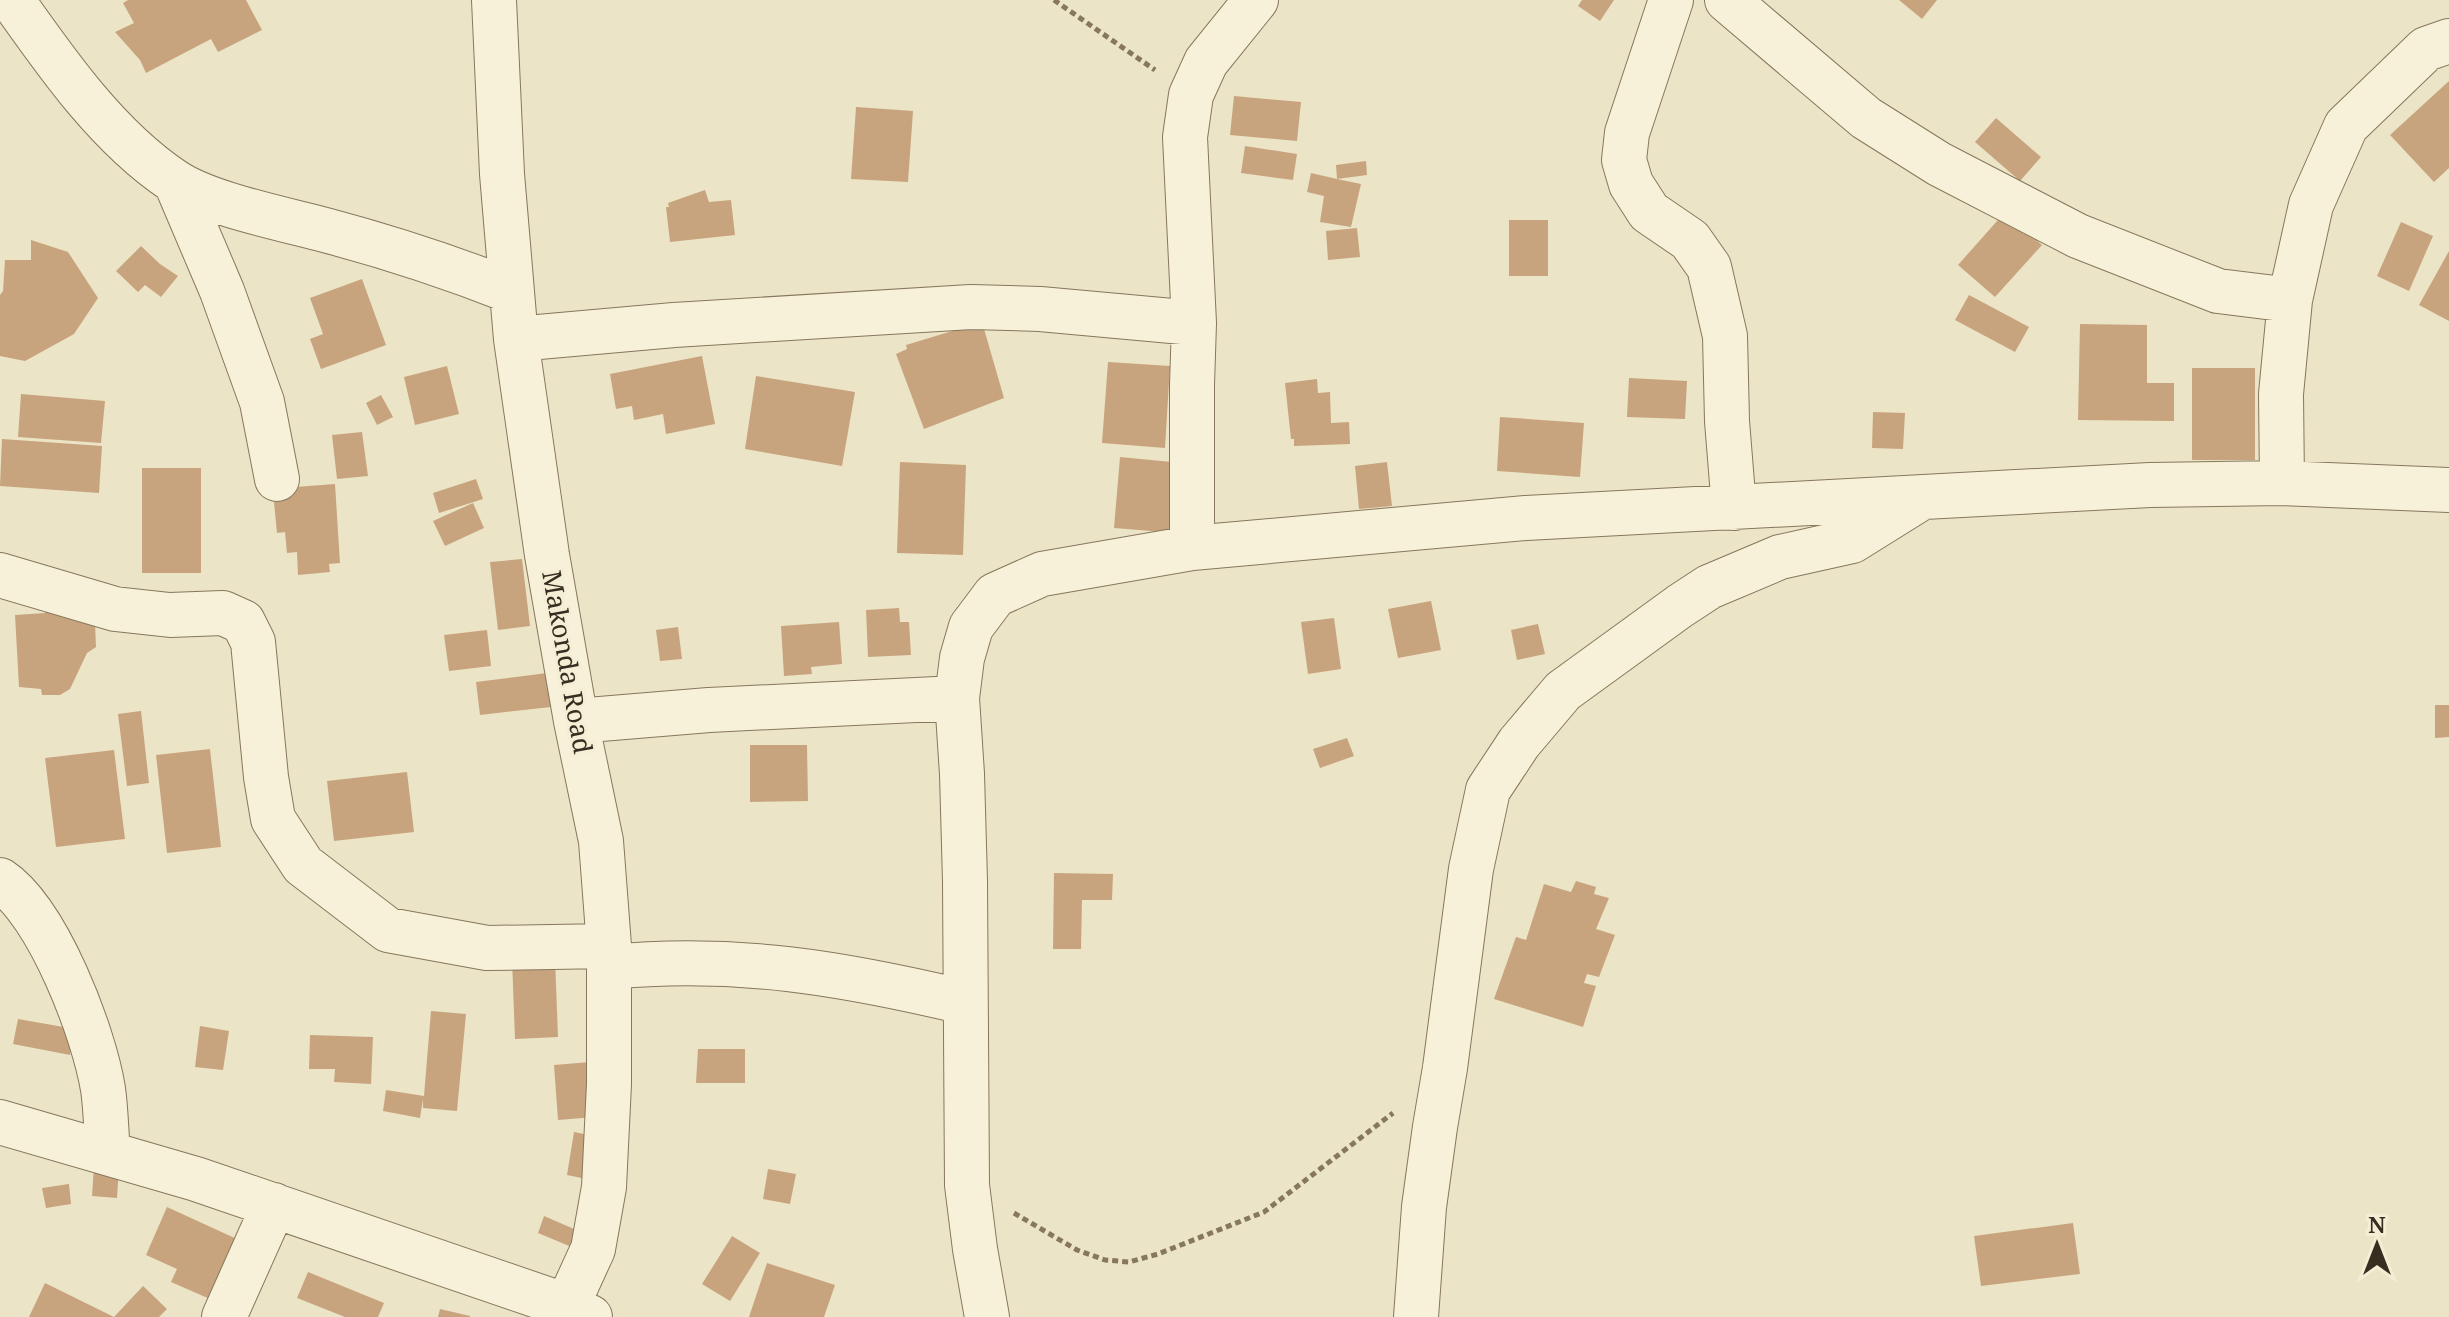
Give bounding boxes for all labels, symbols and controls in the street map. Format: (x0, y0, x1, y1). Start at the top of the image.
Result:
street label: Makonda Road (534, 567, 602, 756)
north arrow (2337, 1205, 2417, 1285)
text: N (2368, 1209, 2386, 1239)

